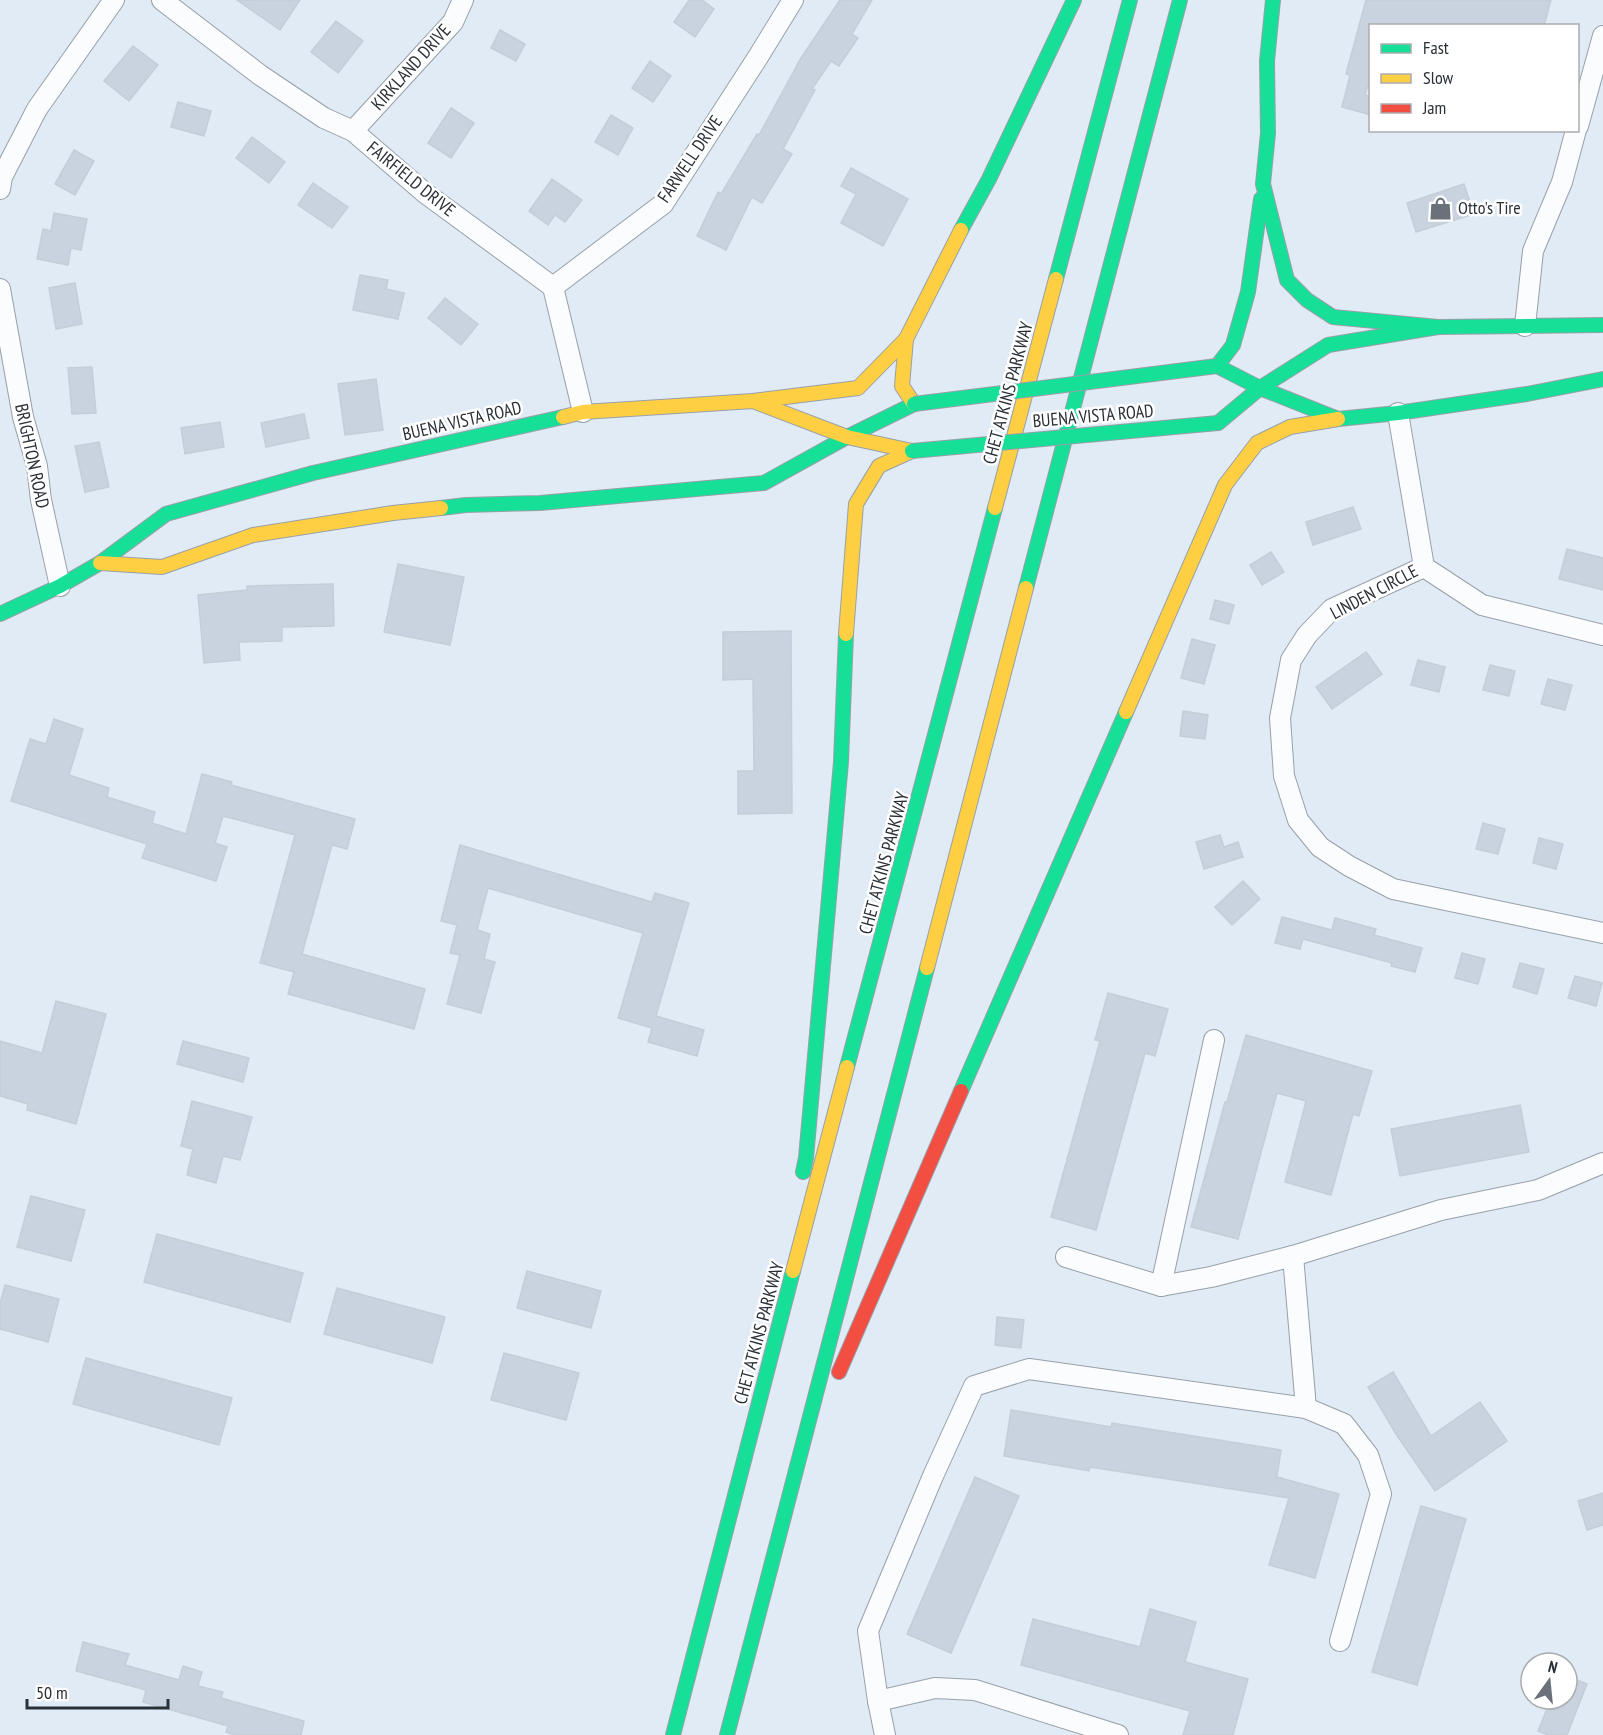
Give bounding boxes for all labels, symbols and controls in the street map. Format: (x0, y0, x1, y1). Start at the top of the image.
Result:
street label: KIRKLAND DRIVE (366, 19, 455, 114)
legend (1369, 24, 1579, 132)
text: Fast (1423, 36, 1449, 59)
text: Slow (1423, 66, 1454, 89)
text: Jam (1422, 96, 1446, 119)
street label: FARWELL DRIVE (652, 111, 727, 207)
street label: FAIRFIELD DRIVE (362, 136, 460, 221)
shop icon: Otto's Tire (1427, 195, 1453, 221)
place label: Otto's Tire (1458, 196, 1521, 219)
street label: CHET ATKINS PARKWAY (977, 318, 1038, 467)
street label: BUENA VISTA ROAD (400, 396, 524, 445)
street label: BUENA VISTA ROAD (1032, 399, 1154, 432)
street label: BRIGHTON ROAD (10, 402, 55, 510)
street label: LINDEN CIRCLE (1326, 559, 1422, 624)
street label: CHET ATKINS PARKWAY (853, 788, 914, 937)
street label: CHET ATKINS PARKWAY (728, 1258, 789, 1407)
north arrow (1519, 1651, 1579, 1711)
text: N (1546, 1656, 1560, 1677)
scale bar (27, 1672, 168, 1710)
text: 50 m (36, 1681, 68, 1704)

